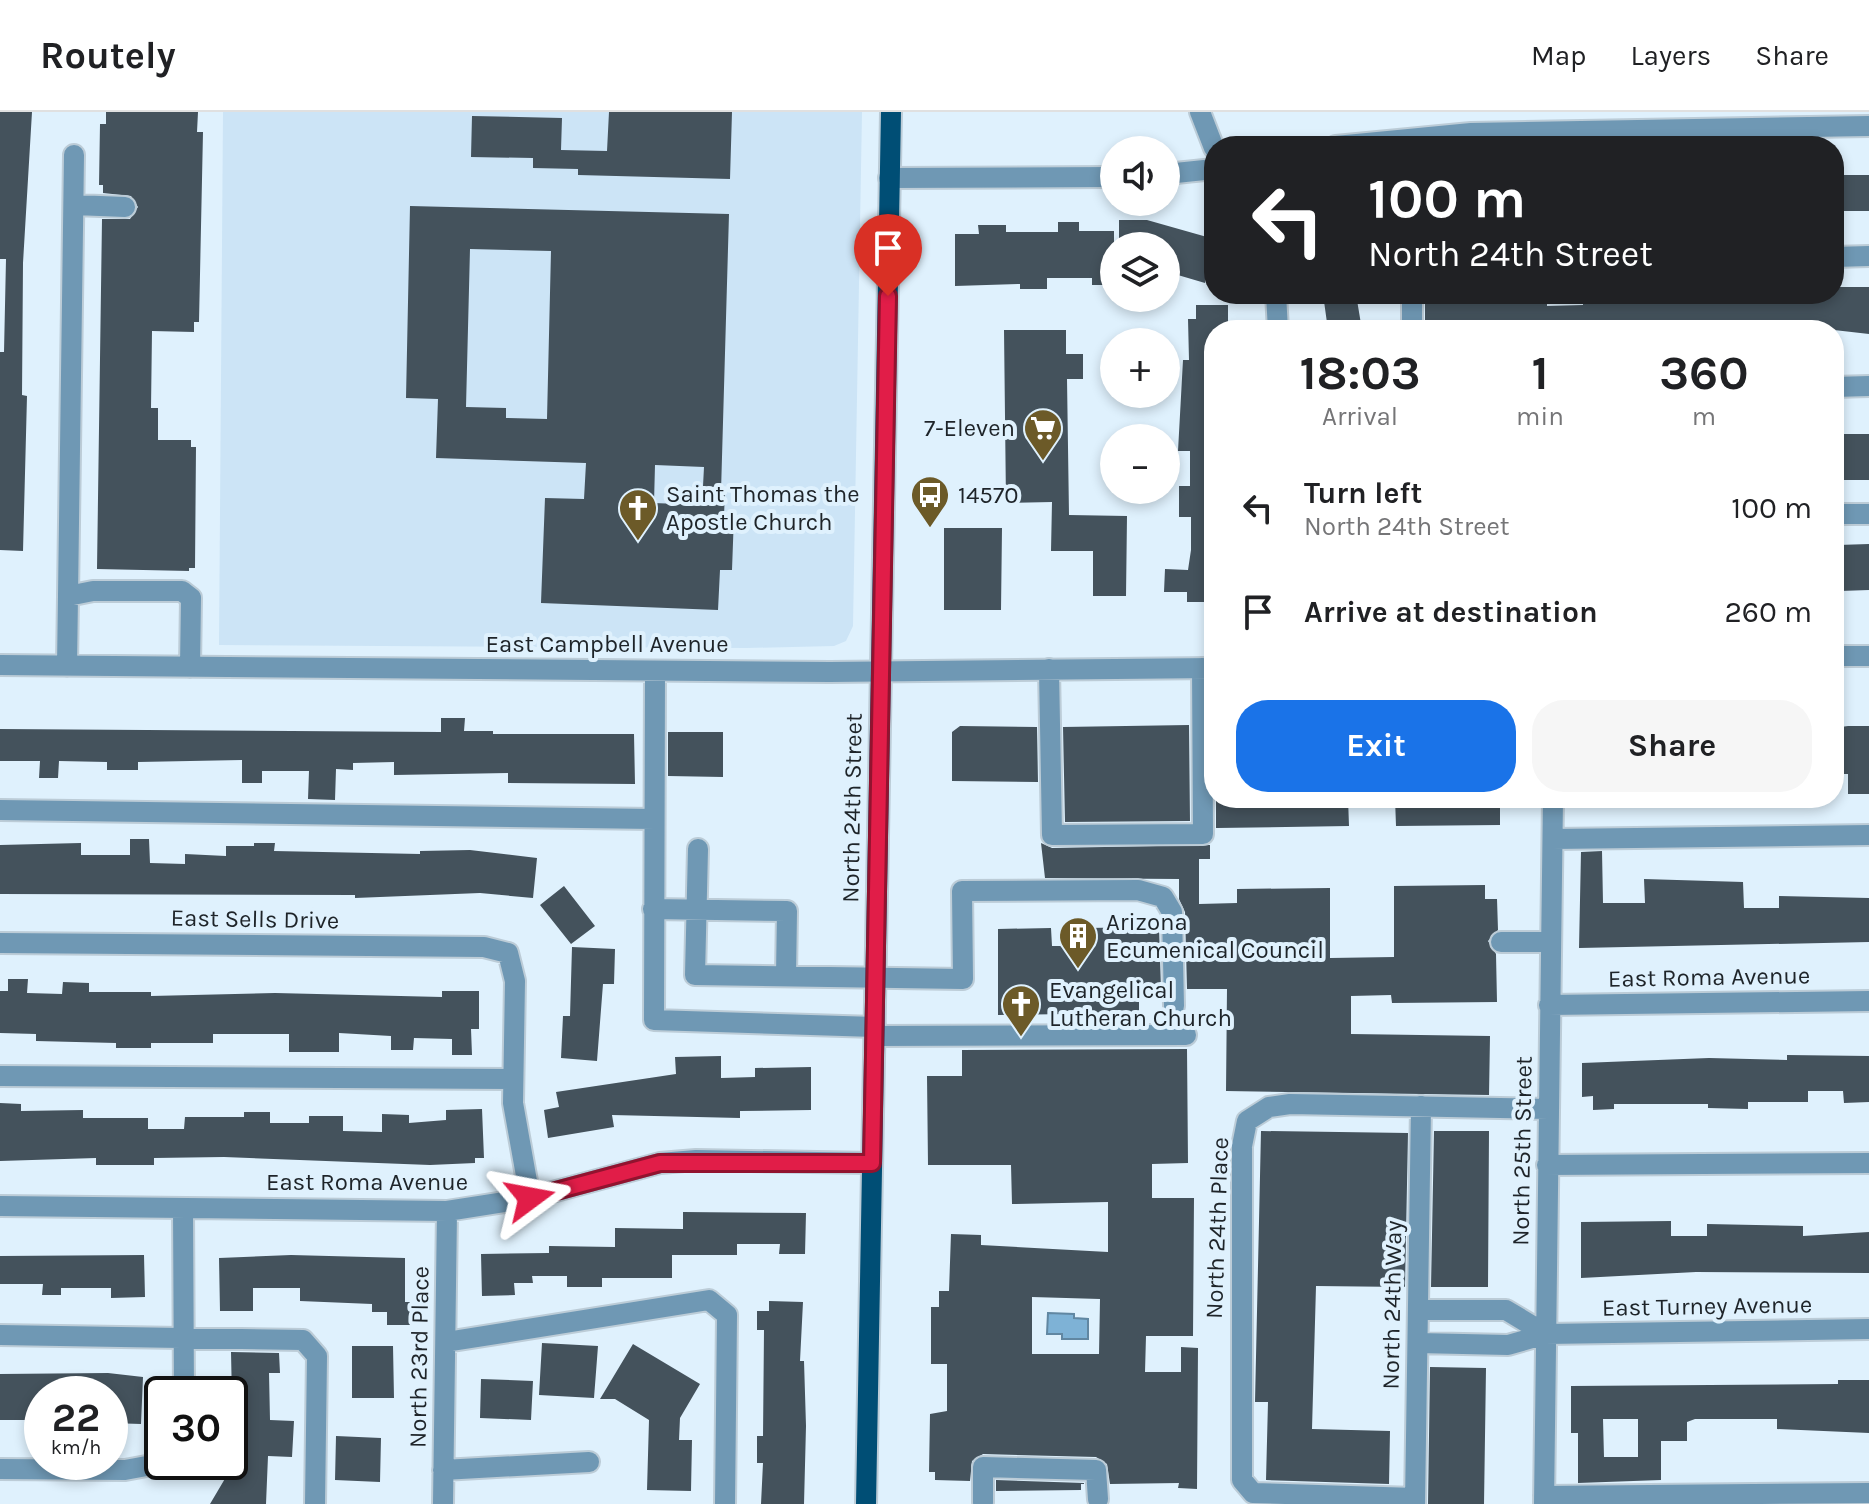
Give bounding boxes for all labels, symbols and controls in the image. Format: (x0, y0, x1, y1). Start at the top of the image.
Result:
text: Routely (40, 33, 176, 78)
text: Map (1531, 39, 1586, 72)
text: Layers (1630, 39, 1711, 72)
text: Share (1755, 39, 1829, 72)
map controls (1100, 136, 1180, 504)
button: sound (1100, 136, 1180, 216)
text: 100 m (1368, 166, 1526, 231)
icon: left (1236, 168, 1340, 272)
pin (854, 214, 922, 296)
icon: arrive (866, 226, 910, 270)
button: layers (1100, 232, 1180, 312)
text: North 24th Street (1368, 233, 1653, 275)
button: + (1100, 328, 1180, 408)
text: 18:03 (1299, 345, 1421, 401)
text: 1 (1531, 345, 1549, 401)
text: 360 (1659, 345, 1749, 401)
text: Arrival (1322, 401, 1398, 432)
text: min (1516, 401, 1564, 432)
text: m (1692, 401, 1716, 432)
supermarket icon: 7-Eleven (1022, 407, 1064, 462)
place label: 7-Eleven (924, 414, 1015, 442)
button: − (1100, 424, 1180, 504)
bus stop icon: 14570 (909, 474, 951, 529)
text: Turn left (1304, 475, 1422, 511)
place label: Saint Thomas the Apostle Church (666, 480, 860, 536)
place label: 14570 (958, 481, 1018, 509)
icon: left (1236, 486, 1280, 530)
church icon: Saint Thomas the Apostle Church (617, 487, 659, 542)
text: 100 m (1731, 490, 1812, 526)
text: North 24th Street (1304, 511, 1510, 542)
icon: arrive (1236, 590, 1280, 634)
text: Arrive at destination (1304, 594, 1598, 630)
text: 260 m (1724, 594, 1812, 630)
street label: East Campbell Avenue (485, 630, 729, 658)
button: Exit (1236, 700, 1516, 792)
button: Share (1532, 700, 1812, 792)
street label: North 24th Street (836, 713, 868, 903)
street label: East Sells Drive (170, 904, 340, 934)
place label: Arizona Ecumenical Council (1106, 908, 1324, 964)
building icon: Arizona Ecumenical Council (1057, 915, 1099, 970)
street label: East Roma Avenue (1608, 961, 1810, 993)
place label: Evangelical Lutheran Church (1049, 976, 1232, 1032)
church icon: Evangelical Lutheran Church (1000, 983, 1042, 1038)
street label: North 25th Street (1506, 1056, 1538, 1246)
street label: North 24th Place (1200, 1137, 1234, 1319)
position arrow (488, 1156, 572, 1240)
street label: East Roma Avenue (266, 1168, 468, 1196)
street label: North 24th Way (1377, 1220, 1407, 1390)
street label: North 23rd Place (403, 1266, 435, 1448)
street label: East Turney Avenue (1602, 1290, 1812, 1322)
speed limit sign: 30 (144, 1376, 248, 1480)
text: 22 (52, 1394, 100, 1441)
text: km/h (51, 1436, 101, 1459)

